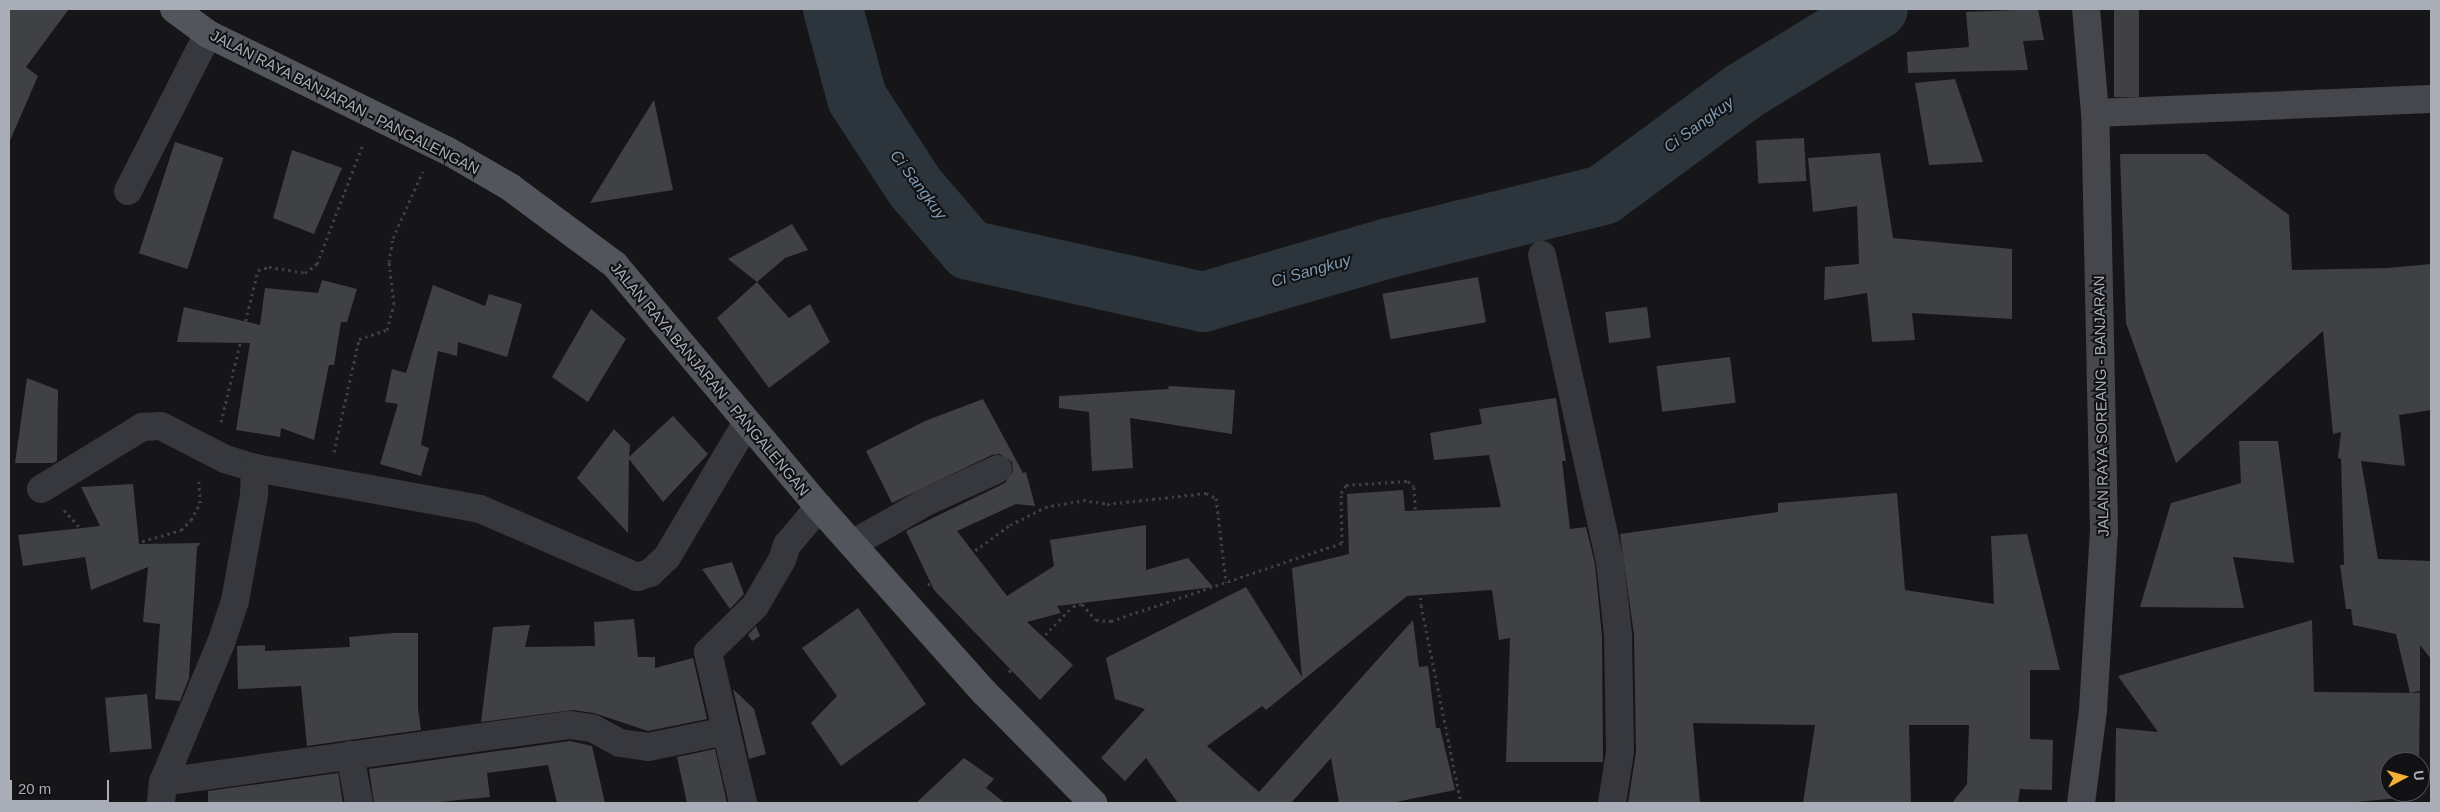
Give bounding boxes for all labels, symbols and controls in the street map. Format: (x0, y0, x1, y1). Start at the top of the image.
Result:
street label: JALAN RAYA BANJARAN - PANGALENGAN (207, 26, 483, 178)
water label: Ci Sangkuy (1660, 93, 1738, 157)
water label: Ci Sangkuy (886, 147, 950, 223)
water label: Ci Sangkuy (1269, 250, 1353, 292)
street label: JALAN RAYA BANJARAN - PANGALENGAN (607, 258, 813, 500)
street label: JALAN RAYA SOREANG - BANJARAN (2090, 275, 2112, 537)
north arrow (2380, 752, 2430, 802)
scale bar (12, 770, 111, 802)
text: U (2410, 770, 2427, 781)
text: 20 m (18, 780, 51, 797)

